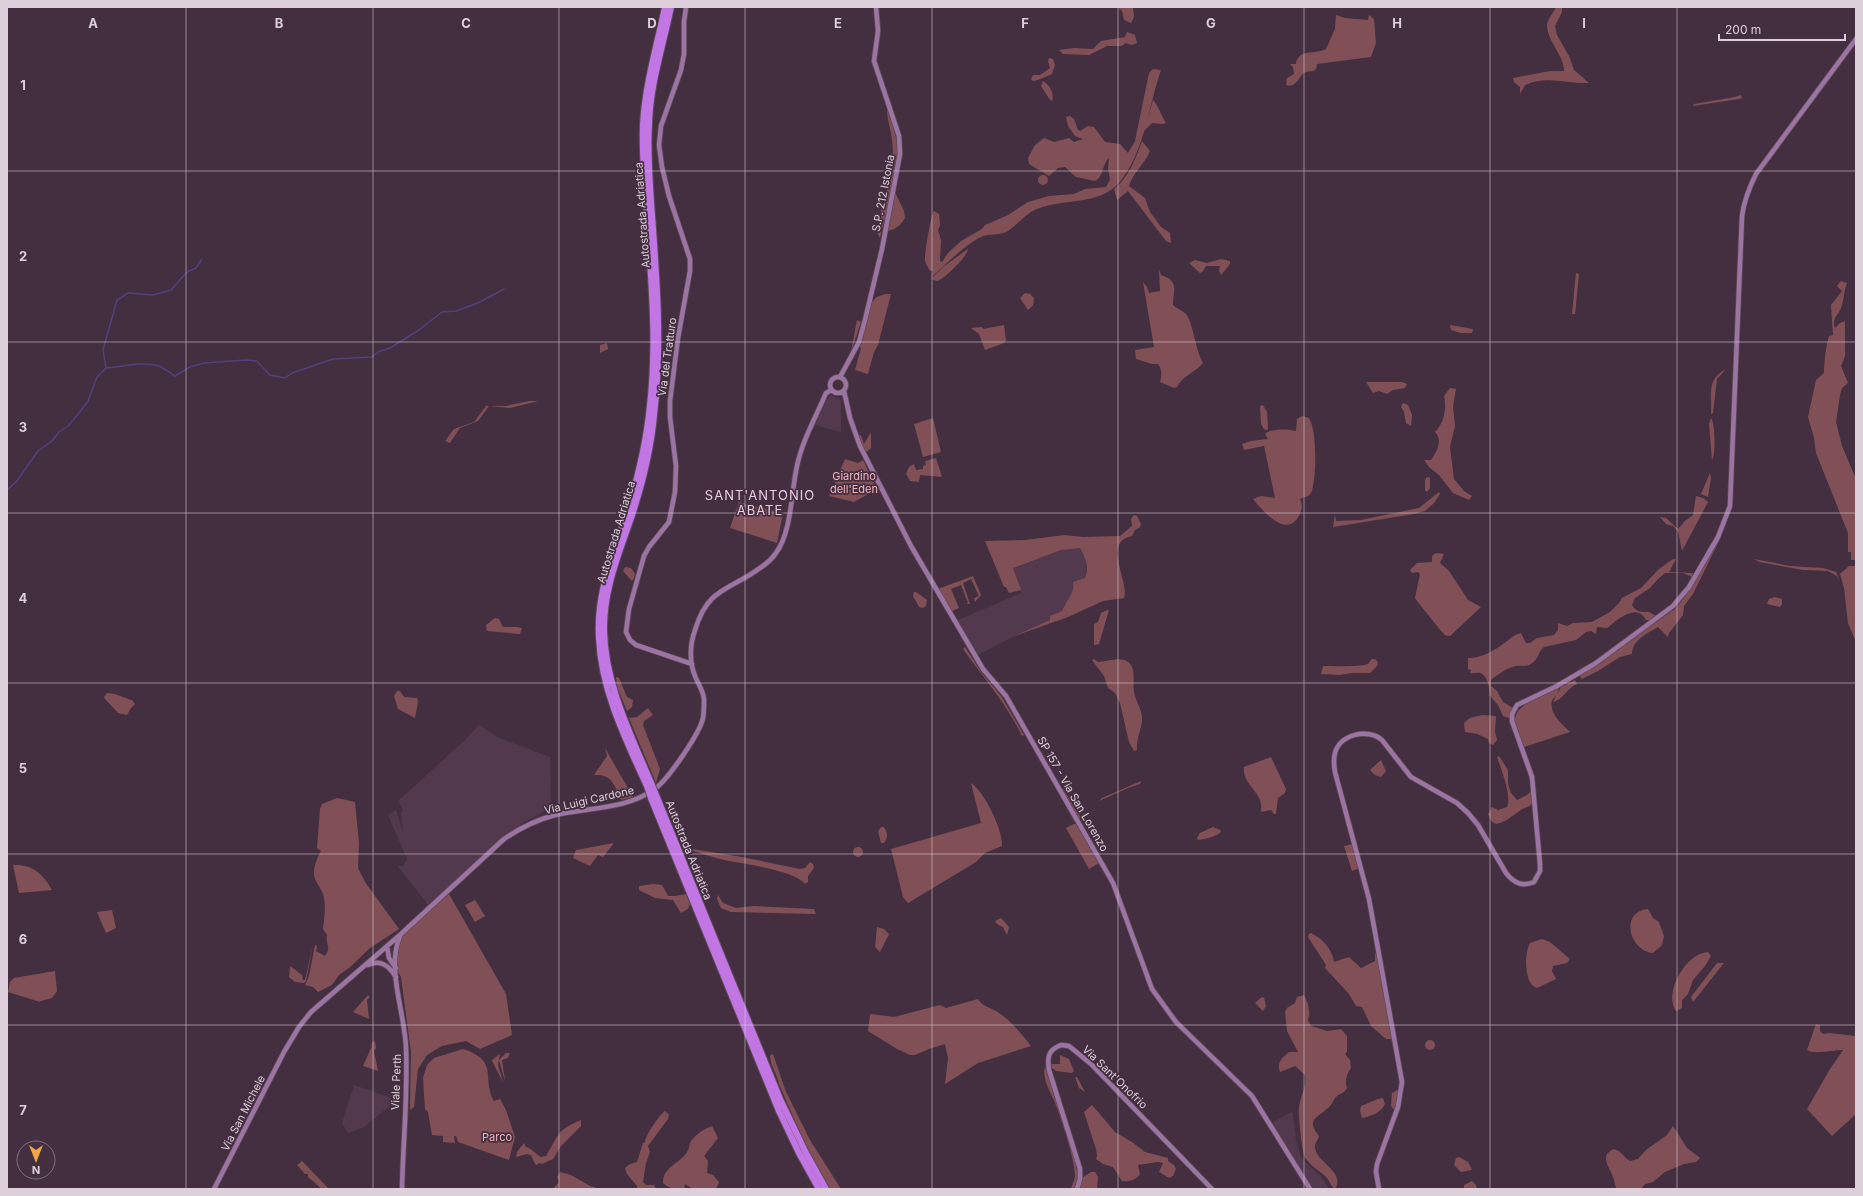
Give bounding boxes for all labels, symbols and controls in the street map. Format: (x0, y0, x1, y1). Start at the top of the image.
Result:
text: A (88, 15, 98, 31)
text: B (275, 15, 284, 31)
text: C (461, 15, 471, 31)
text: D (647, 15, 657, 31)
text: E (834, 15, 842, 31)
text: F (1021, 15, 1029, 31)
text: G (1206, 15, 1216, 31)
text: H (1392, 15, 1402, 31)
text: I (1582, 15, 1586, 31)
scale bar (1719, 16, 1845, 42)
text: 200 m (1725, 22, 1761, 37)
text: 1 (20, 77, 26, 93)
street label: S.P. 212 Istonia (869, 153, 897, 233)
street label: Autostrada Adriatica (631, 162, 653, 268)
text: 2 (19, 248, 27, 264)
street label: Via del Tratturo (655, 316, 679, 397)
text: 3 (19, 419, 27, 435)
park label: Giardino dell'Eden (830, 469, 878, 496)
street label: Autostrada Adriatica (594, 479, 638, 585)
district label: SANT'ANTONIO ABATE (705, 487, 815, 518)
text: 4 (19, 590, 28, 606)
street label: SP 157 - Via San Lorenzo (1034, 734, 1112, 854)
text: 5 (19, 760, 27, 776)
street label: Via Luigi Cardone (543, 783, 635, 817)
street label: Autostrada Adriatica (663, 798, 715, 902)
text: 6 (19, 931, 27, 947)
street label: Via Sant'Onofrio (1079, 1042, 1151, 1112)
street label: Viale Perth (388, 1054, 404, 1110)
street label: Via San Michele (218, 1073, 268, 1153)
text: 7 (19, 1102, 27, 1118)
park label: Parco (482, 1130, 512, 1144)
north arrow (16, 1140, 56, 1180)
text: N (32, 1163, 40, 1177)

